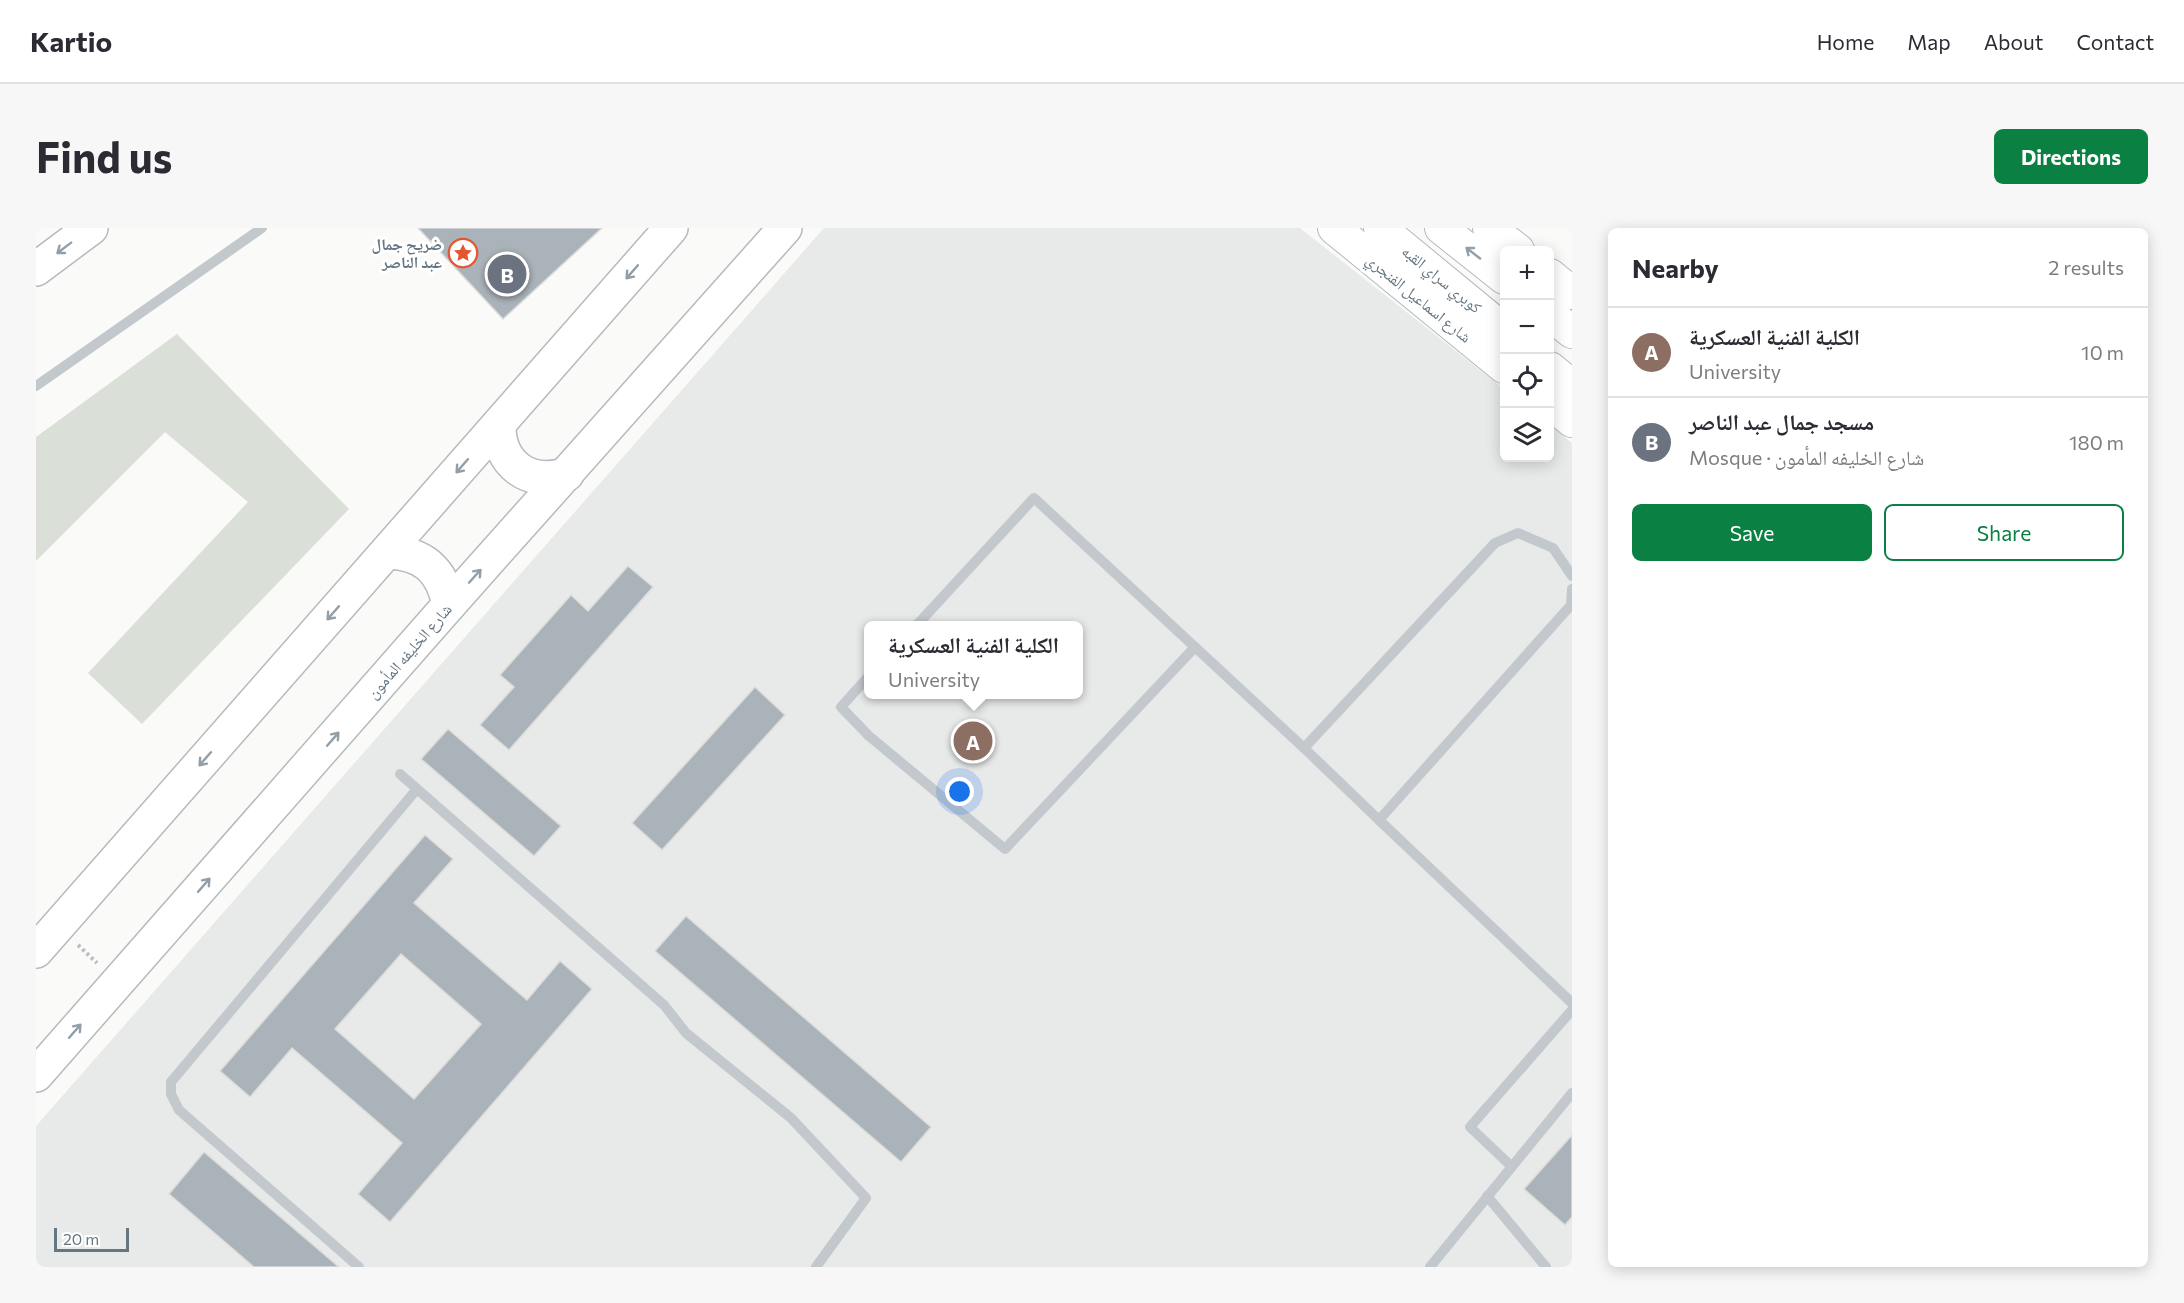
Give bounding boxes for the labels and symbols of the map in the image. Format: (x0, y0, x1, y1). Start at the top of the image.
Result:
place label: ضريح جمال عبد الناصر (371, 234, 442, 272)
place icon: ضريح جمال عبد الناصر (447, 237, 479, 269)
street label: كوبري سراي القبه (1396, 241, 1486, 320)
one-way arrow (56, 242, 72, 255)
one-way arrow (1465, 247, 1481, 260)
street label: شارع اسماعيل الفنجري (1360, 249, 1476, 349)
pin: B (488, 252, 526, 296)
one-way arrow (625, 264, 639, 279)
one-way arrow (455, 458, 469, 473)
one-way arrow (468, 569, 482, 584)
street label: شارع الخليفه المأمون (362, 599, 457, 703)
one-way arrow (326, 605, 340, 620)
pin: A (954, 718, 992, 764)
one-way arrow (326, 732, 340, 747)
one-way arrow (198, 751, 212, 766)
your location (945, 777, 974, 806)
one-way arrow (197, 878, 211, 893)
one-way arrow (68, 1024, 82, 1039)
scale bar (54, 1225, 129, 1252)

